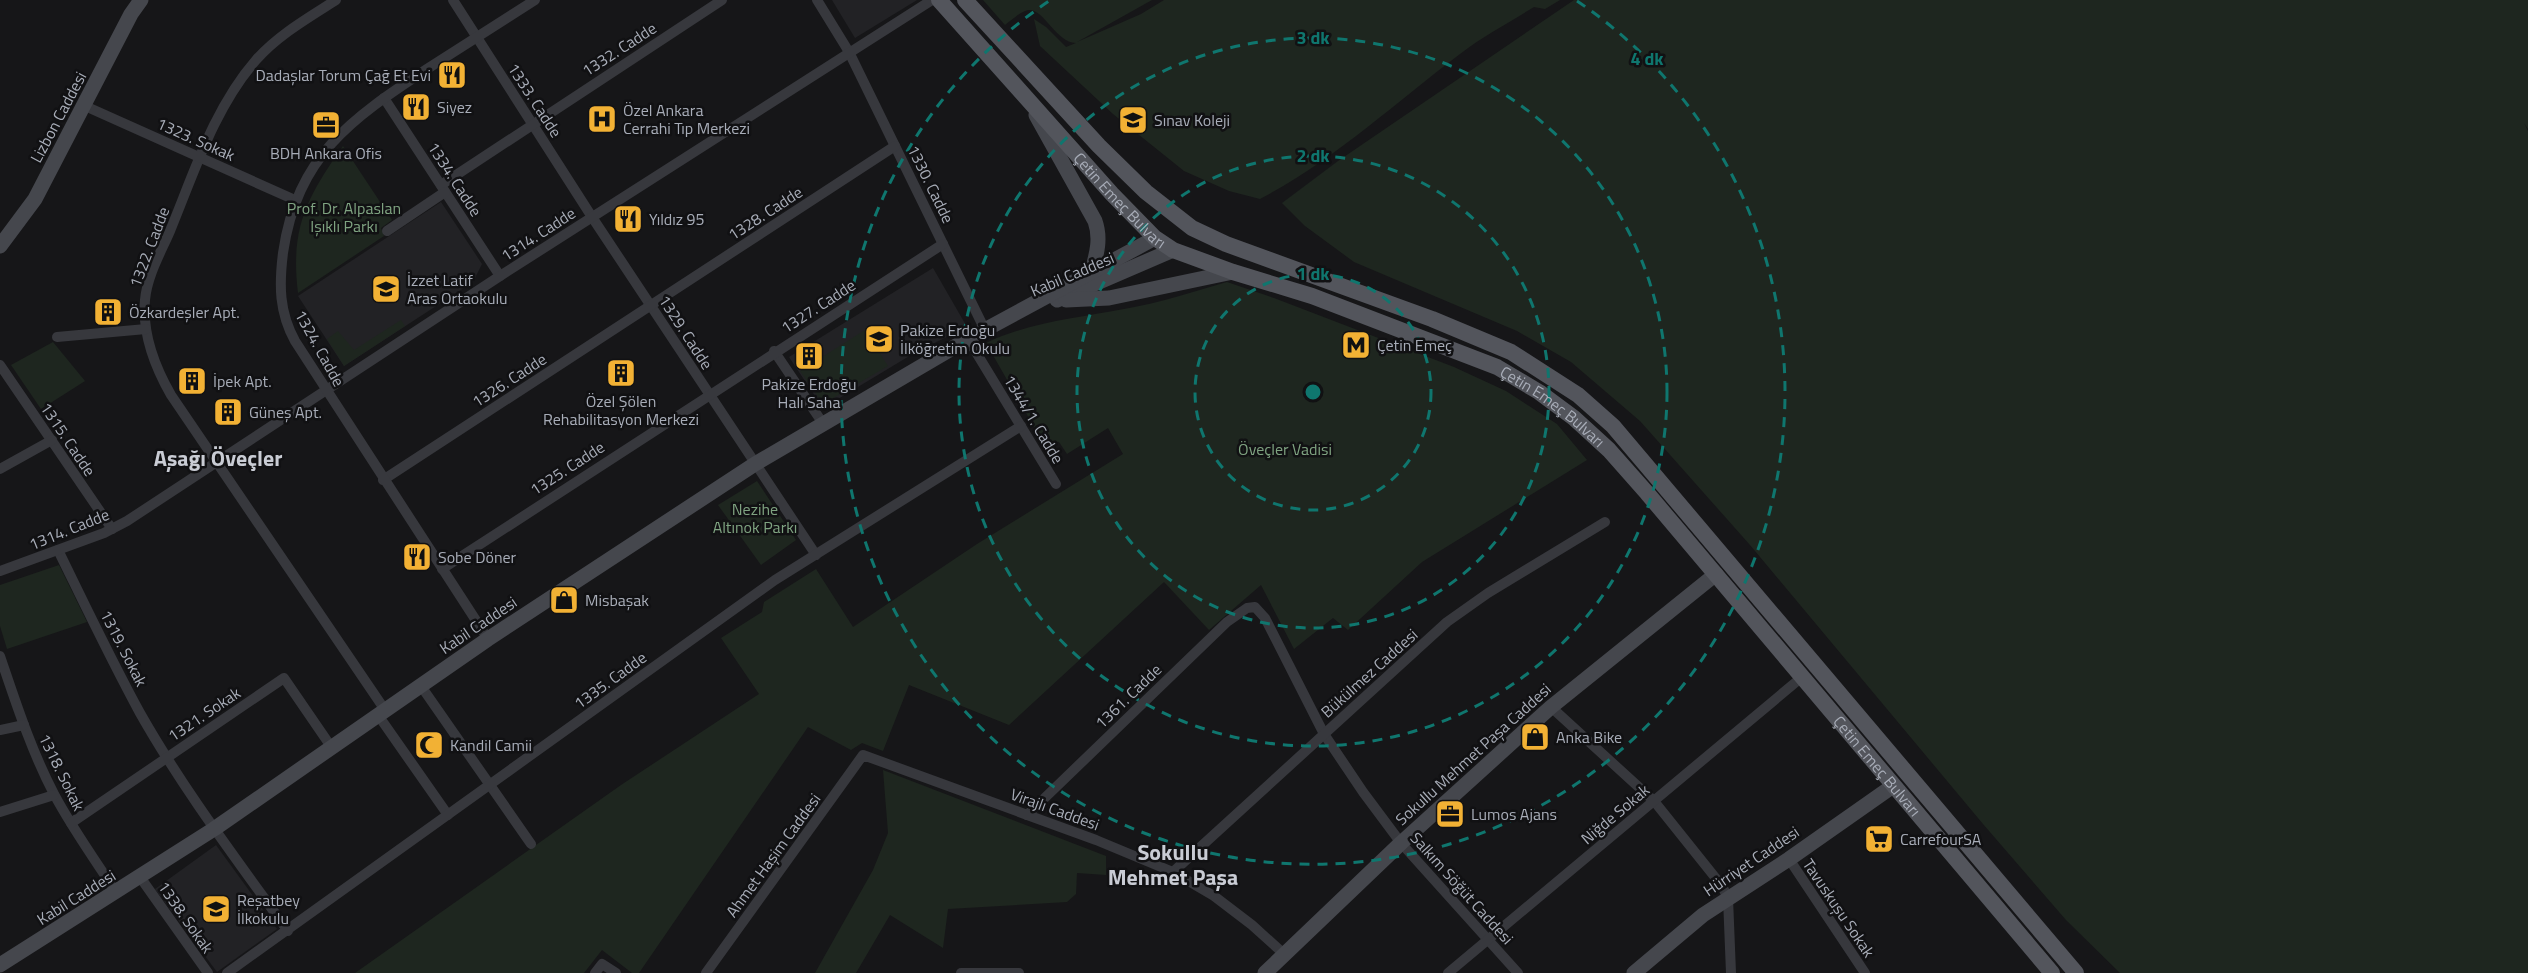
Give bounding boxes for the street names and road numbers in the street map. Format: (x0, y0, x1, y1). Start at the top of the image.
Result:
street label: 1332. Cadde (577, 16, 661, 82)
street label: 1333. Cadde (502, 58, 568, 142)
street label: Lizbon Caddesi (24, 67, 92, 167)
street label: 1323. Sokak (153, 111, 239, 167)
street label: 1334. Cadde (422, 137, 488, 221)
street label: 1330. Cadde (902, 141, 960, 227)
street label: Çetin Emeç Bulvarı (1068, 147, 1171, 254)
street label: 1328. Cadde (723, 180, 807, 246)
street label: 1314. Cadde (496, 201, 580, 267)
street label: 1322. Cadde (123, 203, 175, 291)
street label: Kabil Caddesi (1026, 246, 1118, 302)
street label: 1327. Cadde (776, 273, 860, 339)
street label: 1329. Cadde (653, 290, 719, 374)
street label: 1324. Cadde (289, 305, 351, 391)
street label: 1326. Cadde (467, 347, 551, 413)
street label: Çetin Emeç Bulvarı (1496, 360, 1611, 453)
street label: 1344/1. Cadde (998, 370, 1070, 468)
street label: 1315. Cadde (34, 397, 102, 481)
street label: 1325. Cadde (525, 435, 609, 501)
street label: 1314. Cadde (25, 502, 113, 556)
street label: Kabil Caddesi (434, 590, 522, 660)
street label: 1319. Sokak (94, 605, 154, 691)
street label: Bükülmez Caddesi (1315, 623, 1423, 723)
street label: 1335. Cadde (569, 645, 651, 715)
street label: 1361. Cadde (1089, 658, 1167, 734)
street label: Sokullu Mehmet Paşa Caddesi (1390, 677, 1556, 831)
street label: 1321. Sokak (163, 681, 245, 747)
street label: Çetin Emeç Bulvarı (1828, 710, 1927, 822)
street label: 1318. Sokak (33, 729, 91, 815)
street label: Niğde Sokak (1575, 778, 1655, 850)
street label: Virajlı Caddesi (1007, 782, 1103, 836)
street label: Ahmet Haşim Caddesi (720, 788, 826, 922)
street label: Hürriyet Caddesi (1698, 820, 1804, 902)
street label: Salkım Söğüt Caddesi (1405, 826, 1519, 950)
street label: Tavuskuşu Sokak (1797, 854, 1881, 962)
street label: Kabil Caddesi (32, 863, 120, 931)
street label: 1338. Sokak (152, 876, 220, 958)

